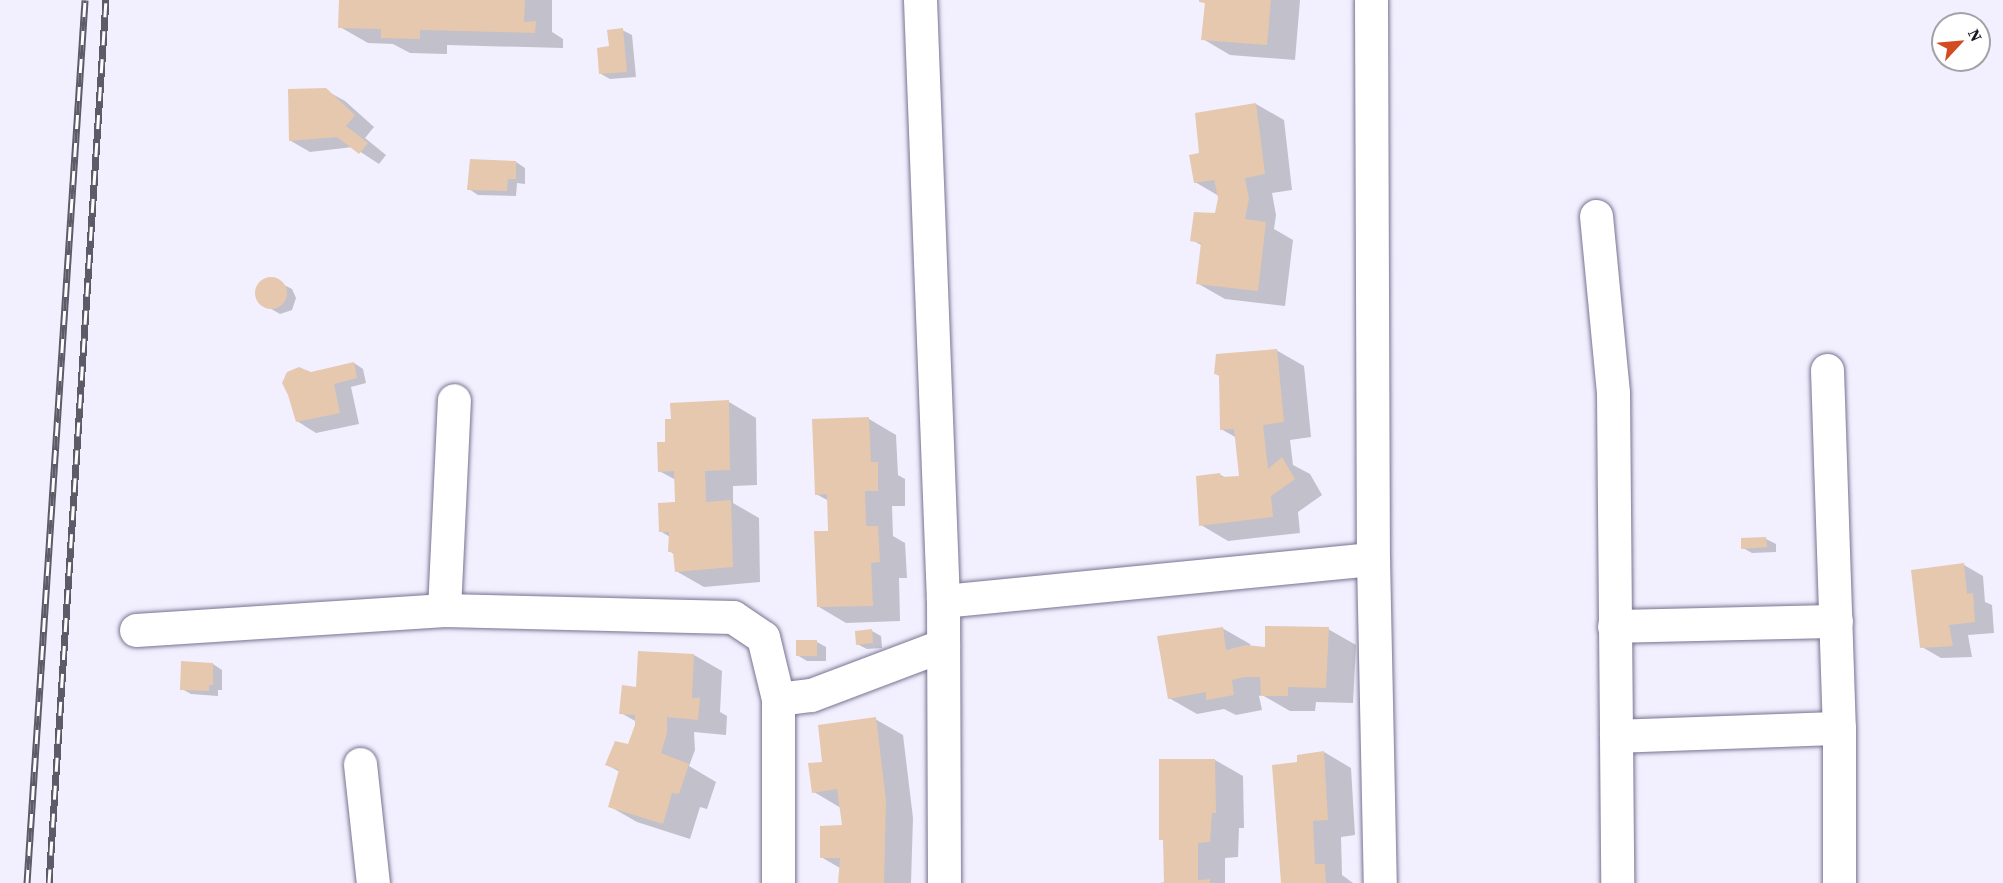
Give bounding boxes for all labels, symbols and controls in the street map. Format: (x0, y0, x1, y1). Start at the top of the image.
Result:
north arrow (1931, 12, 1991, 72)
text: N (1963, 25, 1988, 45)

